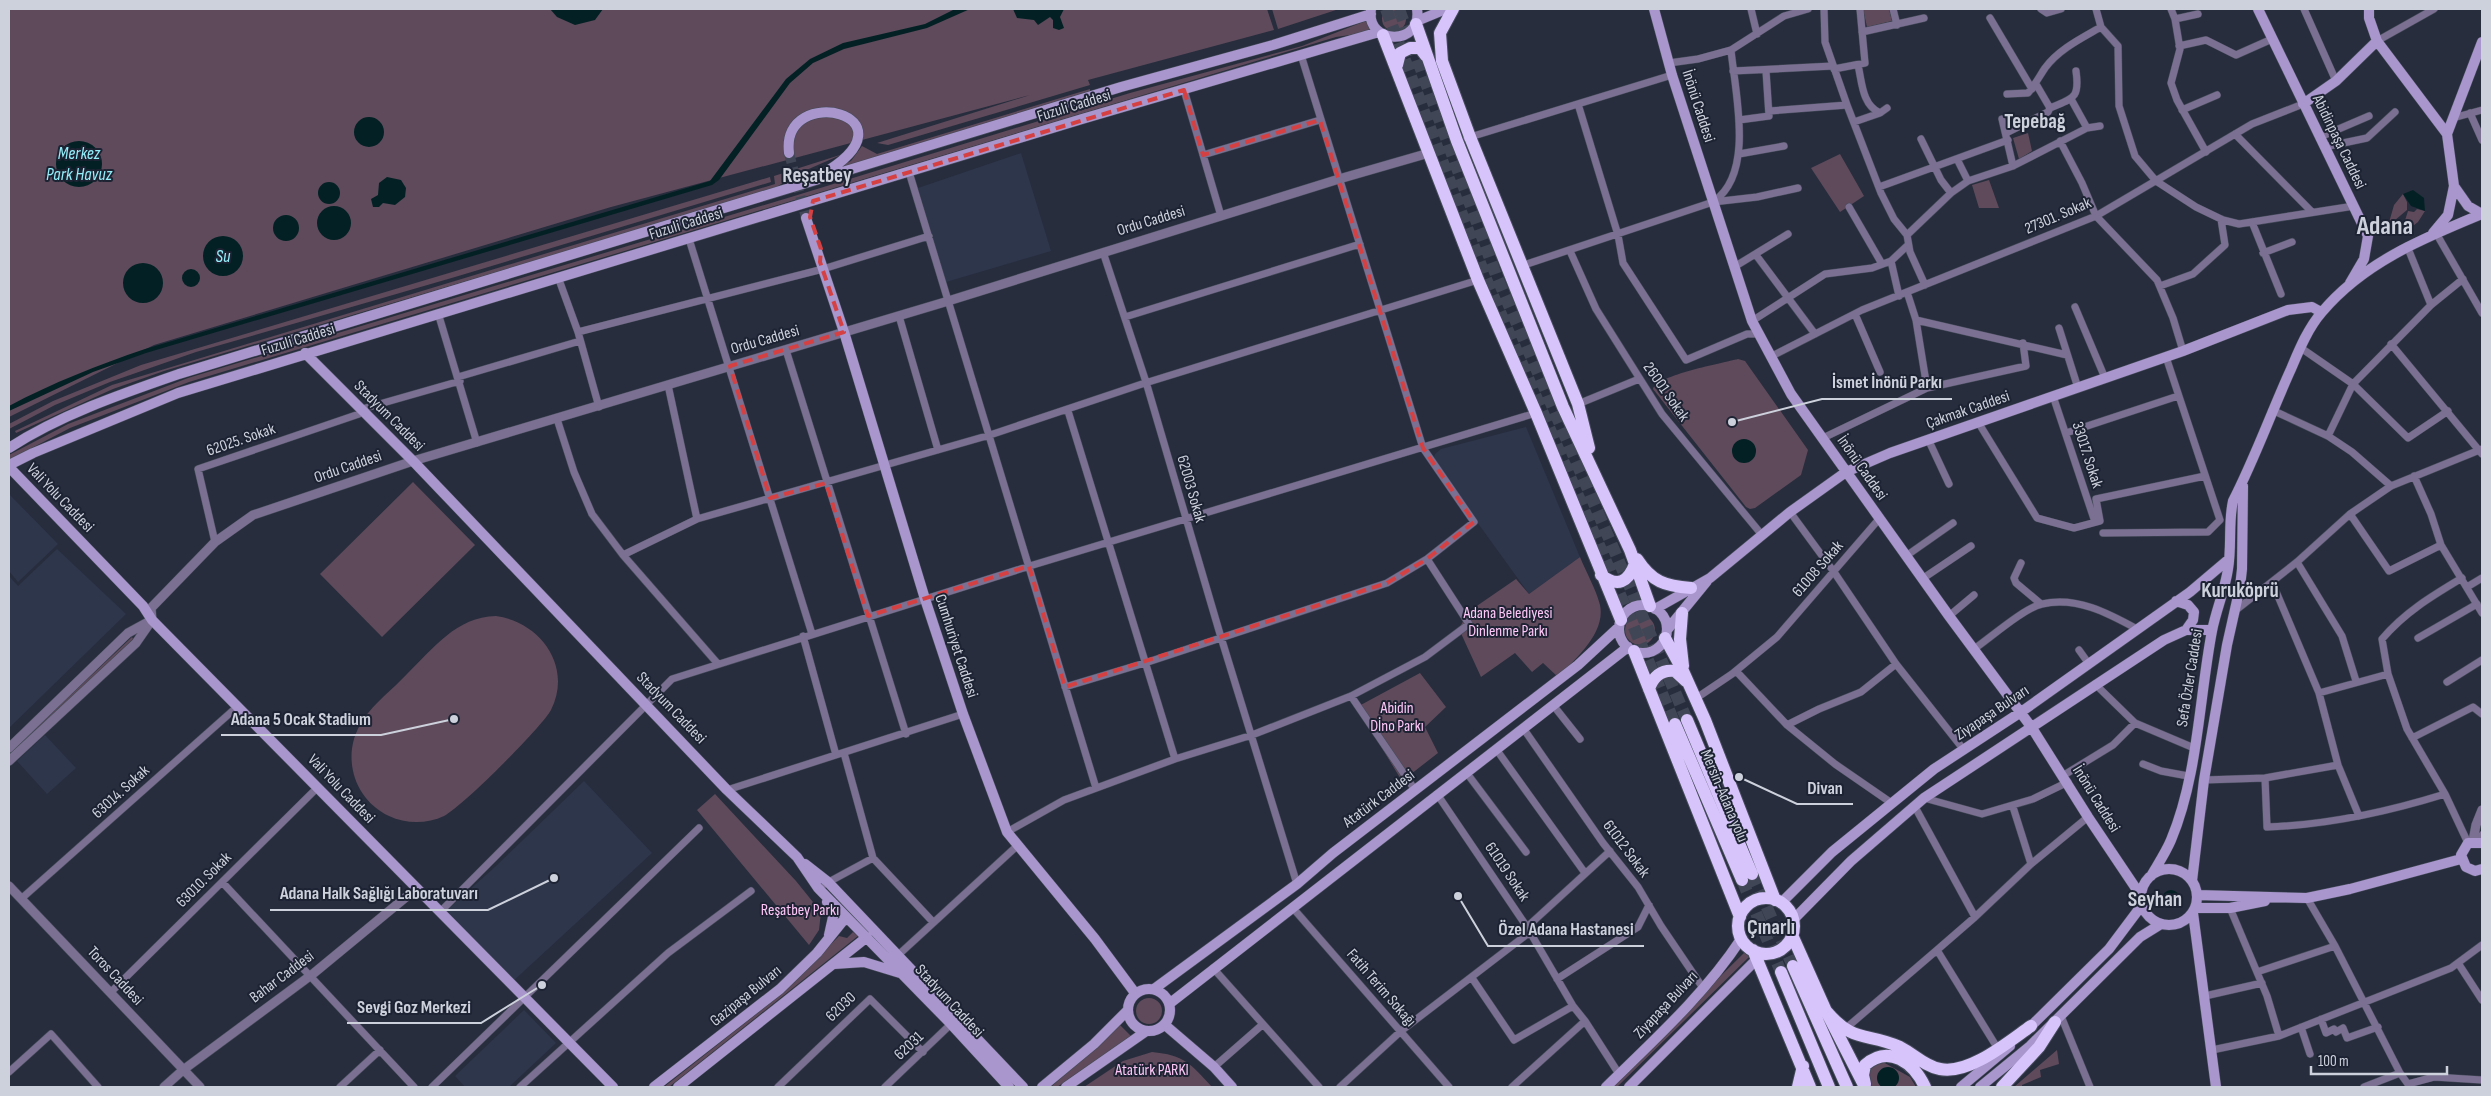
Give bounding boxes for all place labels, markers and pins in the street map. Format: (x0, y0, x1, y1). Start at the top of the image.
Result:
callout: İsmet İnönü Parkı (1822, 366, 1952, 399)
callout: Adana 5 Ocak Stadium (221, 702, 381, 735)
callout: Divan (1797, 771, 1853, 804)
callout: Adana Halk Sağlığı Laboratuvarı (270, 877, 488, 910)
callout: Özel Adana Hastanesi (1488, 913, 1644, 946)
callout: Sevgi Goz Merkezi (347, 990, 481, 1023)

